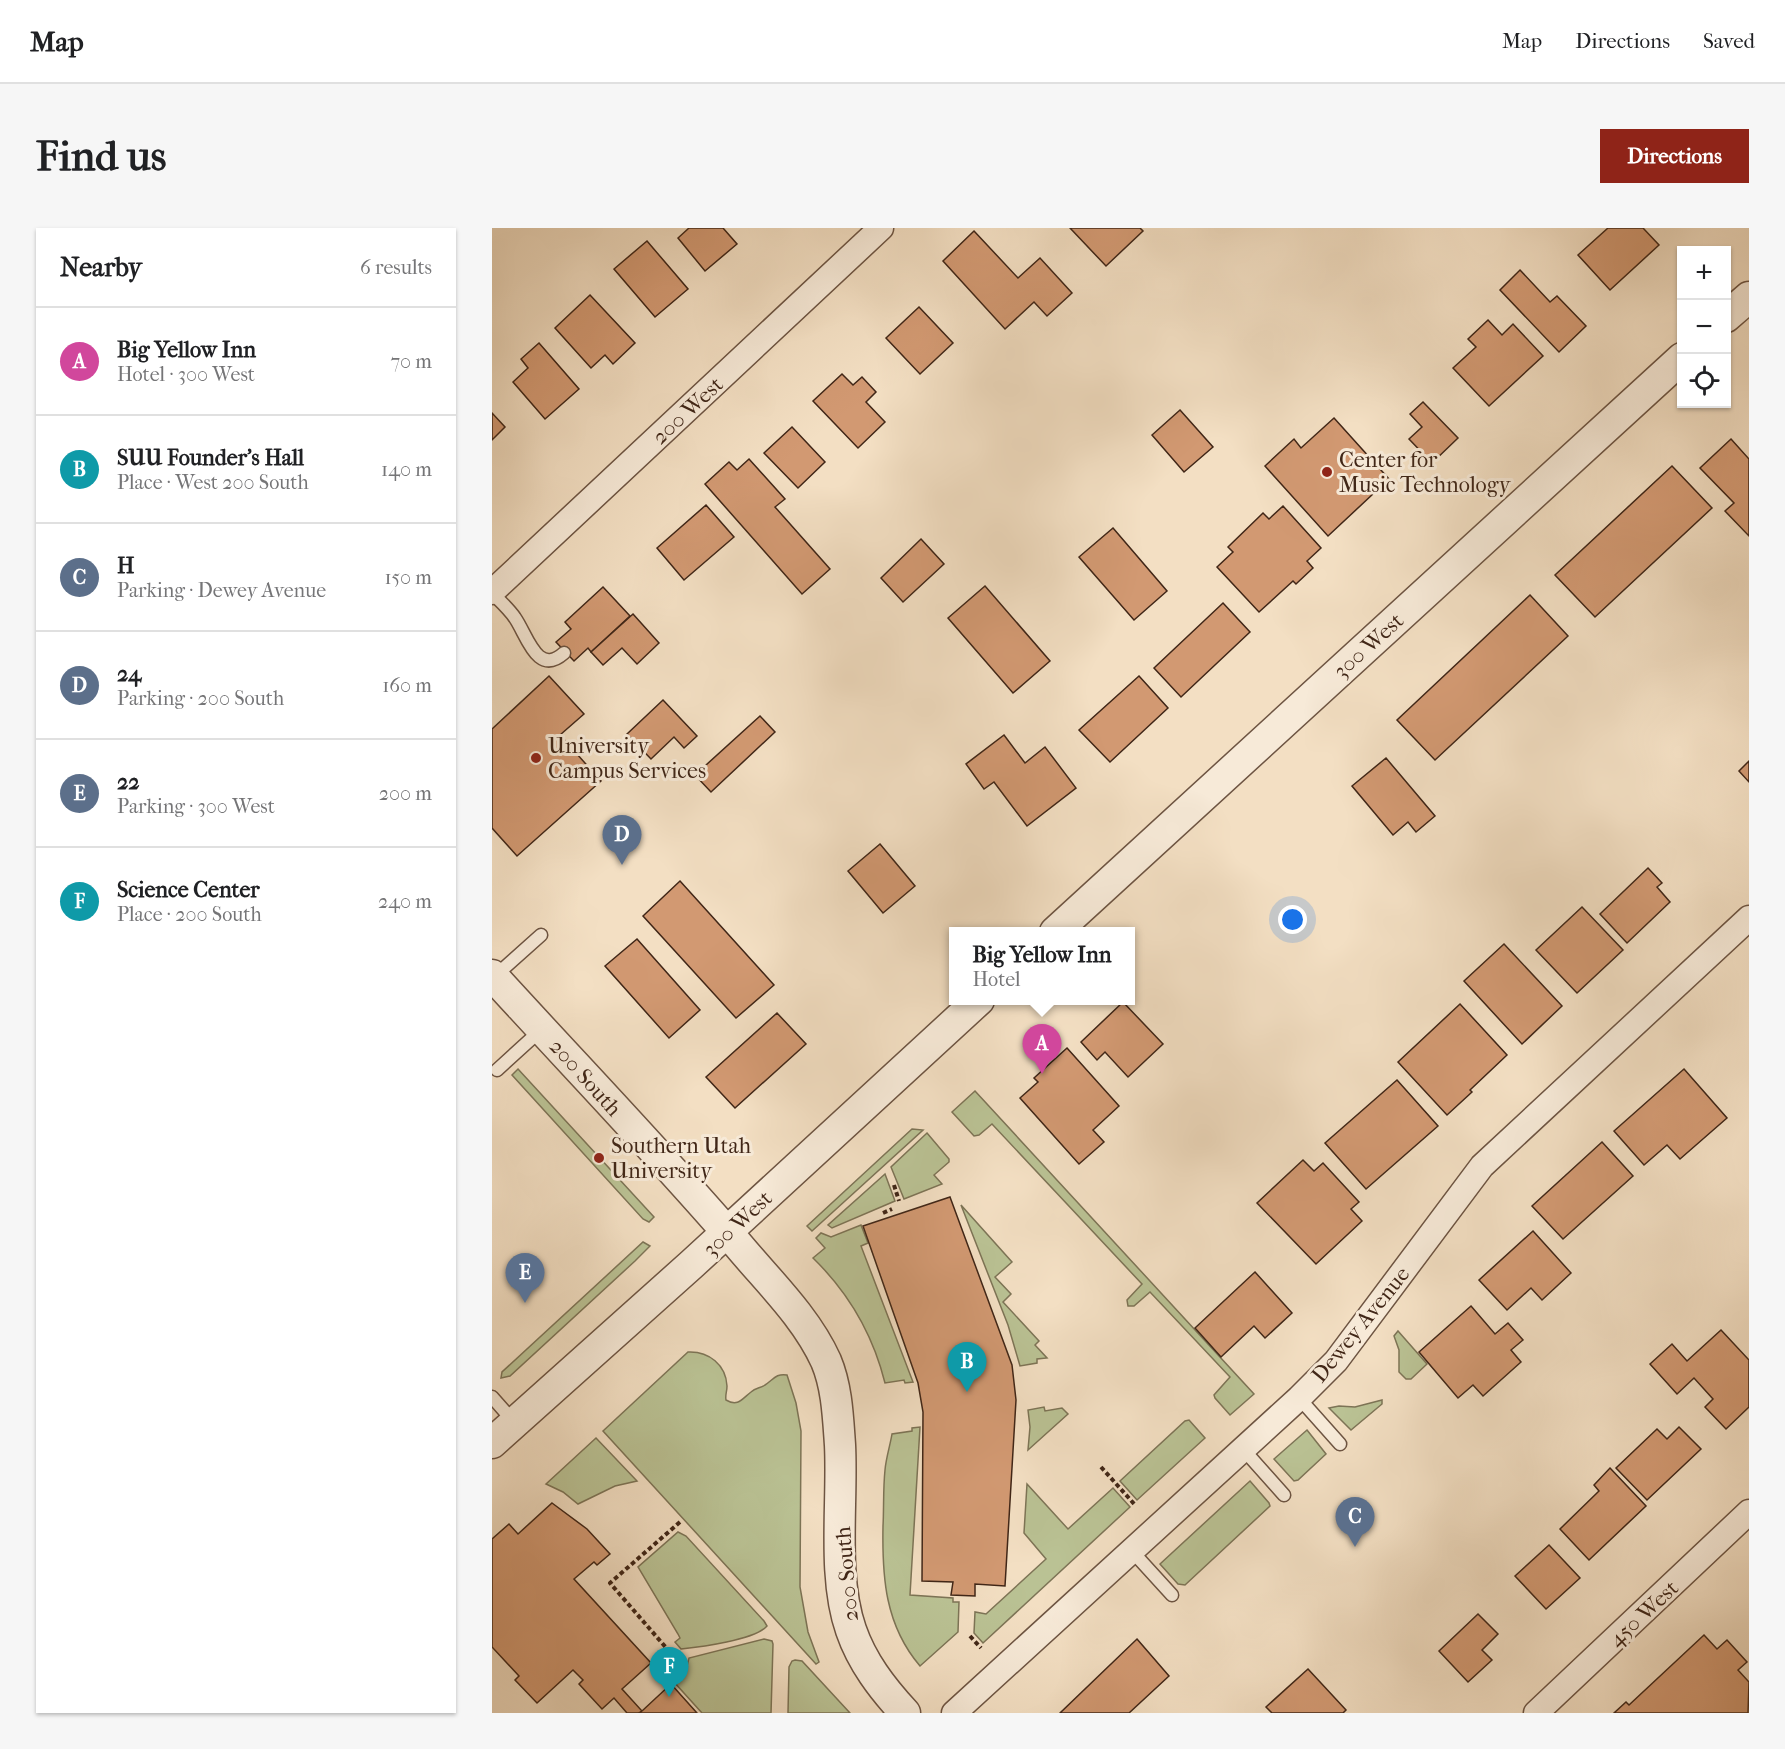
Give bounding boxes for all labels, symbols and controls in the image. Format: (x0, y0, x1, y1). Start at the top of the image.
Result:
text: Map (30, 25, 84, 58)
text: Map (1502, 29, 1542, 53)
text: Directions (1575, 29, 1670, 53)
text: Saved (1703, 29, 1755, 53)
button: Directions (1600, 129, 1749, 183)
text: Find us (36, 132, 166, 181)
map controls (1677, 246, 1731, 408)
button: + (1677, 246, 1731, 300)
text: Nearby (60, 252, 142, 283)
text: 6 results (360, 256, 432, 279)
button: − (1677, 300, 1731, 354)
text: Big Yellow Inn (117, 337, 256, 363)
text: A (73, 350, 86, 373)
text: 70 m (390, 350, 432, 373)
button: locate (1677, 354, 1731, 408)
text: Hotel · 300 West (117, 363, 255, 386)
street label: 200 West (647, 371, 729, 450)
text: SUU Founder's Hall (117, 445, 304, 471)
place label: Center for Music Technology (1339, 447, 1512, 498)
text: B (73, 458, 86, 481)
text: 140 m (381, 458, 432, 481)
marker: Center for Music Technology (1320, 465, 1334, 479)
text: Place · West 200 South (117, 471, 309, 494)
text: H (117, 553, 134, 579)
text: C (73, 566, 86, 589)
text: 150 m (384, 566, 432, 589)
text: Parking · Dewey Avenue (117, 579, 326, 602)
street label: 300 West (1328, 608, 1409, 684)
text: 24 (117, 661, 141, 687)
text: D (72, 674, 87, 697)
text: 160 m (382, 674, 432, 697)
text: Parking · 200 South (117, 687, 284, 710)
place label: University Campus Services (548, 733, 706, 784)
marker: University Campus Services (529, 751, 543, 765)
text: 22 (117, 769, 140, 795)
text: E (73, 782, 86, 805)
text: 200 m (379, 782, 432, 805)
text: Parking · 300 West (117, 795, 275, 818)
pin: D (602, 816, 642, 865)
text: Science Center (117, 877, 260, 903)
text: F (74, 890, 85, 913)
text: 240 m (378, 890, 432, 913)
text: Place · 200 South (117, 903, 262, 926)
your location (1278, 905, 1307, 934)
popup (949, 927, 1135, 1005)
text: Big Yellow Inn (973, 942, 1111, 968)
text: Hotel (973, 968, 1021, 991)
pin: A (1022, 1024, 1062, 1074)
street label: 200 South (544, 1034, 627, 1122)
place label: Southern Utah University (611, 1133, 752, 1184)
marker: Southern Utah University (592, 1151, 606, 1165)
street label: 300 West (698, 1185, 778, 1262)
pin: E (506, 1254, 544, 1303)
street label: Dewey Avenue (1306, 1261, 1415, 1388)
pin: B (948, 1342, 986, 1392)
pin: C (1336, 1498, 1374, 1547)
street label: 200 South (830, 1525, 864, 1622)
street label: 450 West (1603, 1575, 1684, 1652)
pin: F (650, 1648, 688, 1697)

